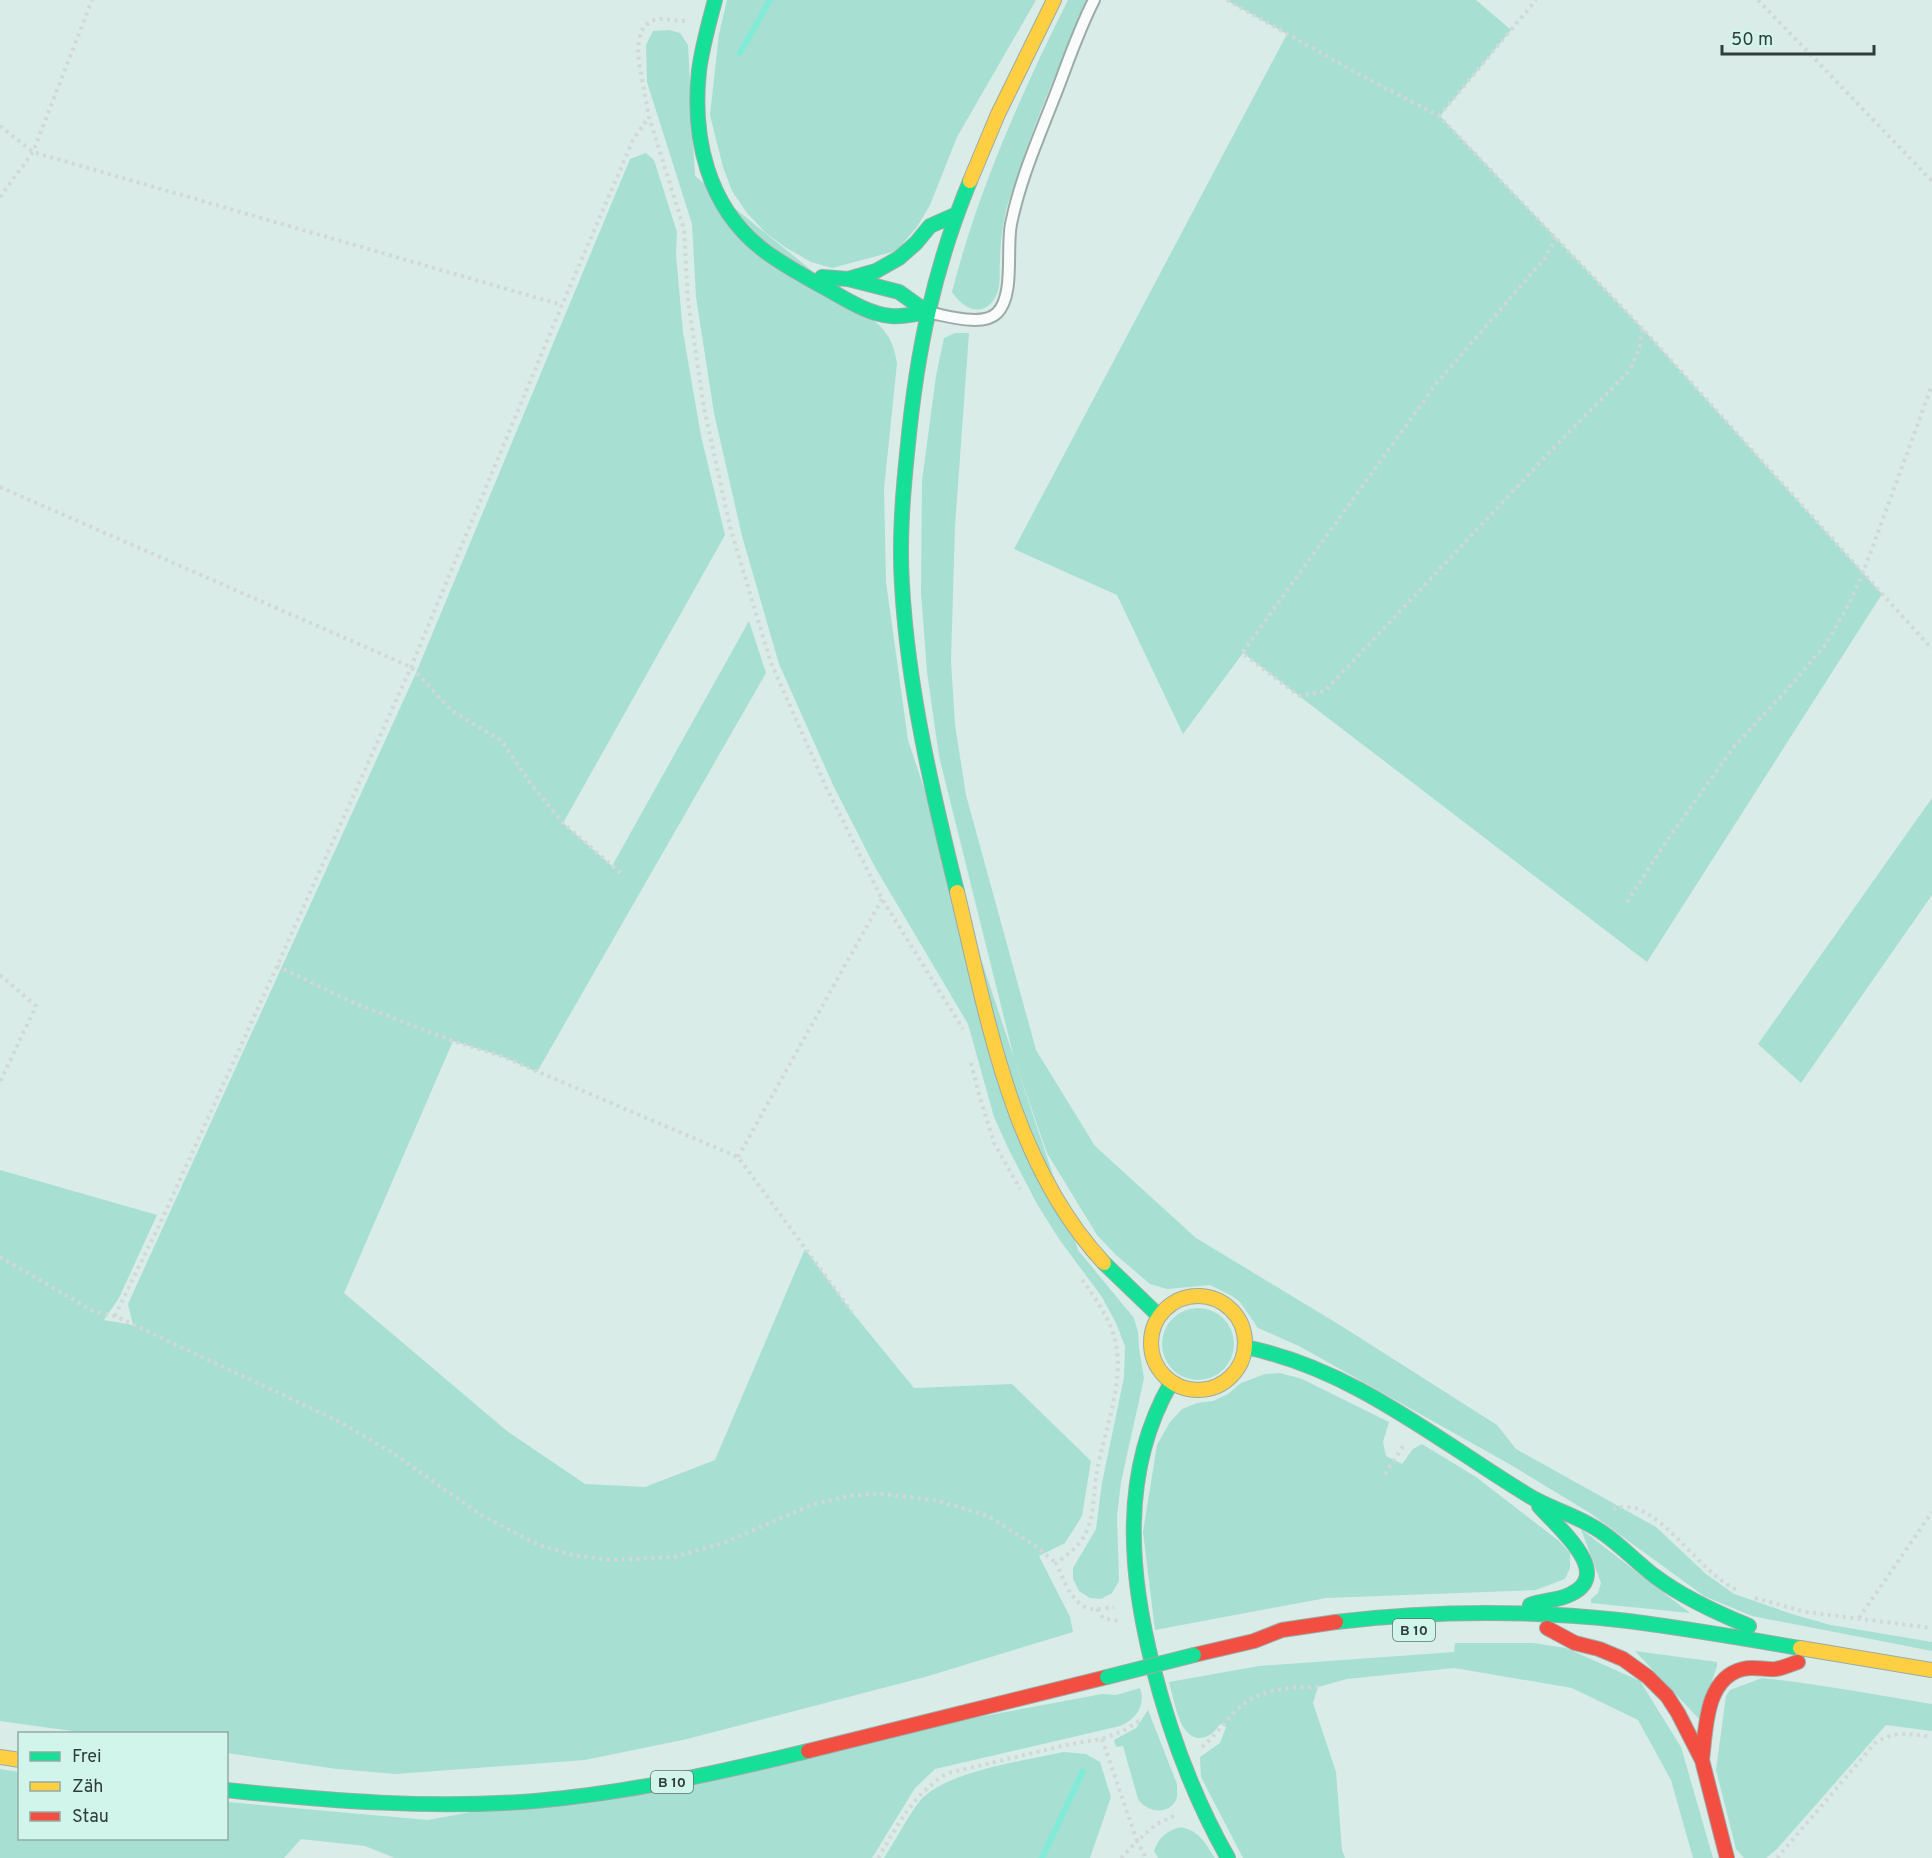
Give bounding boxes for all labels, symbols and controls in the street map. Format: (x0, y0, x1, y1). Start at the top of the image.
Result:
scale bar (1722, 18, 1874, 56)
text: 50 m (1731, 29, 1773, 52)
road number: B 10 (1393, 1619, 1435, 1641)
legend (18, 1732, 228, 1840)
text: Frei (72, 1746, 102, 1769)
road number: B 10 (651, 1771, 693, 1793)
text: Zäh (72, 1776, 103, 1799)
text: Stau (72, 1806, 109, 1829)

